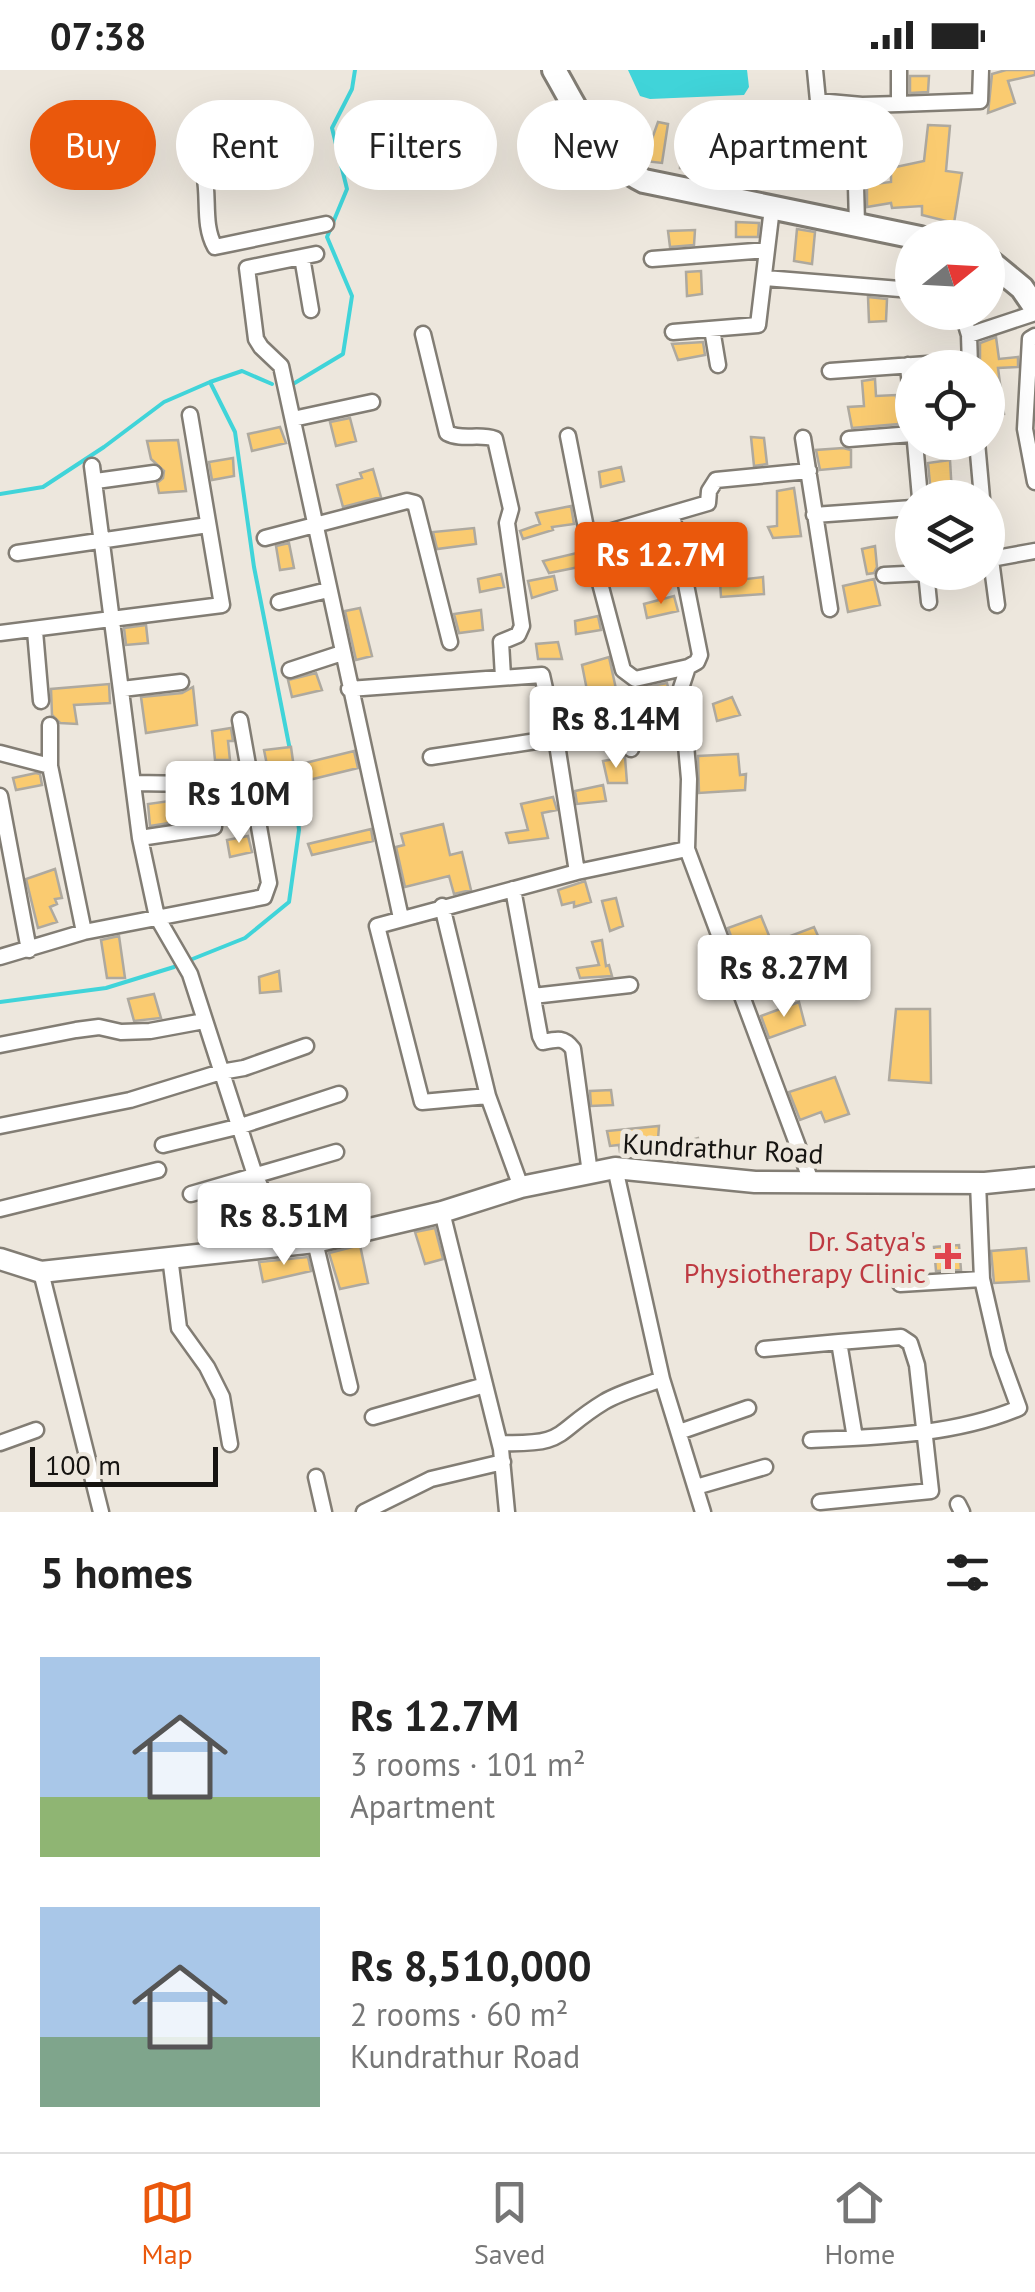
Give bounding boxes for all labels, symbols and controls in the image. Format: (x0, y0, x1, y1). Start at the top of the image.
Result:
text: 07:38 (50, 11, 146, 60)
chip: Buy (30, 100, 156, 190)
chip: Rent (176, 100, 314, 190)
chip: Filters (334, 100, 497, 190)
chip: New (517, 100, 654, 190)
chip: Apartment (674, 100, 903, 190)
north arrow (895, 220, 1005, 330)
map controls (895, 220, 1005, 590)
button: locate (895, 350, 1005, 460)
button: layers (895, 480, 1005, 590)
pin: Rs 12.7M (558, 522, 764, 607)
text: Rs 12.7M (597, 533, 725, 575)
pin: Rs 8.14M (513, 686, 719, 771)
text: Rs 8.14M (552, 697, 680, 739)
pin: Rs 10M (158, 761, 320, 846)
text: Rs 10M (188, 772, 290, 814)
pin: Rs 8.27M (681, 935, 887, 1020)
text: Rs 8.27M (720, 946, 848, 988)
street label: Kundrathur Road (621, 1124, 825, 1172)
pin: Rs 8.51M (181, 1183, 387, 1268)
text: Rs 8.51M (220, 1194, 348, 1236)
place label: Dr. Satya's Physiotherapy Clinic (684, 1222, 926, 1291)
marker: Dr. Satya's Physiotherapy Clinic (935, 1243, 961, 1269)
scale bar (30, 1442, 218, 1486)
text: 100 m (45, 1446, 121, 1483)
text: 5 homes (40, 1545, 193, 1600)
icon: filters (940, 1545, 995, 1600)
text: Rs 12.7M (350, 1688, 519, 1743)
icon: home (120, 1697, 240, 1817)
text: 3 rooms · 101 m² (350, 1743, 586, 1785)
text: Apartment (350, 1785, 495, 1827)
text: Rs 8,510,000 (350, 1938, 592, 1993)
icon: home (120, 1947, 240, 2067)
text: 2 rooms · 60 m² (350, 1993, 568, 2035)
text: Kundrathur Road (350, 2035, 580, 2077)
tab: Map (140, 2175, 195, 2272)
tab: Saved (474, 2175, 545, 2272)
tab: Home (825, 2175, 895, 2272)

